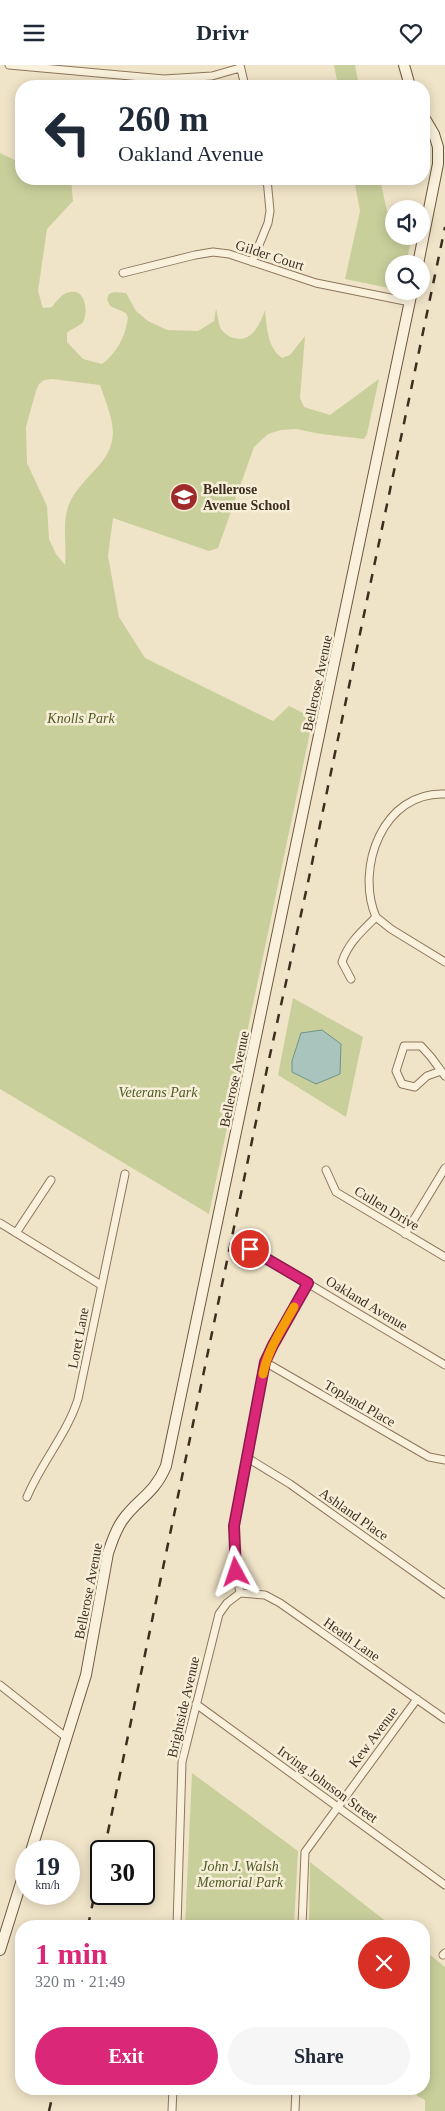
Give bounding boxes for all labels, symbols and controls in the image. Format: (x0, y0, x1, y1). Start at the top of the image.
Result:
icon: menu (20, 19, 48, 47)
icon: heart (397, 19, 425, 47)
text: Drivr (196, 20, 249, 45)
icon: left (35, 100, 100, 165)
text: 260 m (118, 100, 208, 139)
text: Oakland Avenue (118, 141, 264, 166)
map controls (385, 200, 430, 300)
button: sound (385, 200, 430, 245)
street label: Gilder Court (234, 237, 306, 274)
button: search (385, 255, 430, 300)
school or university icon: Bellerose Avenue School (169, 482, 199, 512)
place label: Bellerose Avenue School (203, 482, 290, 513)
street label: Bellerose Avenue (300, 634, 335, 733)
park label: Knolls Park (46, 711, 115, 726)
street label: Bellerose Avenue (217, 1030, 252, 1129)
park label: Veterans Park (119, 1085, 198, 1100)
street label: Cullen Drive (352, 1183, 422, 1234)
pin (229, 1228, 271, 1270)
icon: arrive (236, 1235, 264, 1263)
street label: Oakland Avenue (323, 1273, 410, 1334)
street label: Loret Lane (65, 1306, 92, 1370)
street label: Topland Place (322, 1377, 398, 1430)
street label: Ashland Place (316, 1485, 391, 1544)
street label: Bellerose Avenue (72, 1542, 105, 1641)
position arrow (209, 1545, 261, 1597)
street label: Heath Lane (321, 1615, 383, 1664)
street label: Brightside Avenue (165, 1655, 202, 1759)
street label: Kew Avenue (346, 1704, 401, 1770)
street label: Irving Johnson Street (275, 1743, 381, 1826)
speed limit sign: 30 (90, 1840, 155, 1905)
text: 19 (35, 1853, 60, 1880)
park label: John J. Walsh Memorial Park (196, 1859, 284, 1890)
text: km/h (35, 1878, 60, 1892)
text: 1 min (35, 1937, 108, 1970)
button: close (358, 1937, 410, 1989)
text: 320 m · 21:49 (35, 1973, 125, 1990)
button: Exit (35, 2027, 218, 2085)
button: Share (228, 2027, 410, 2085)

